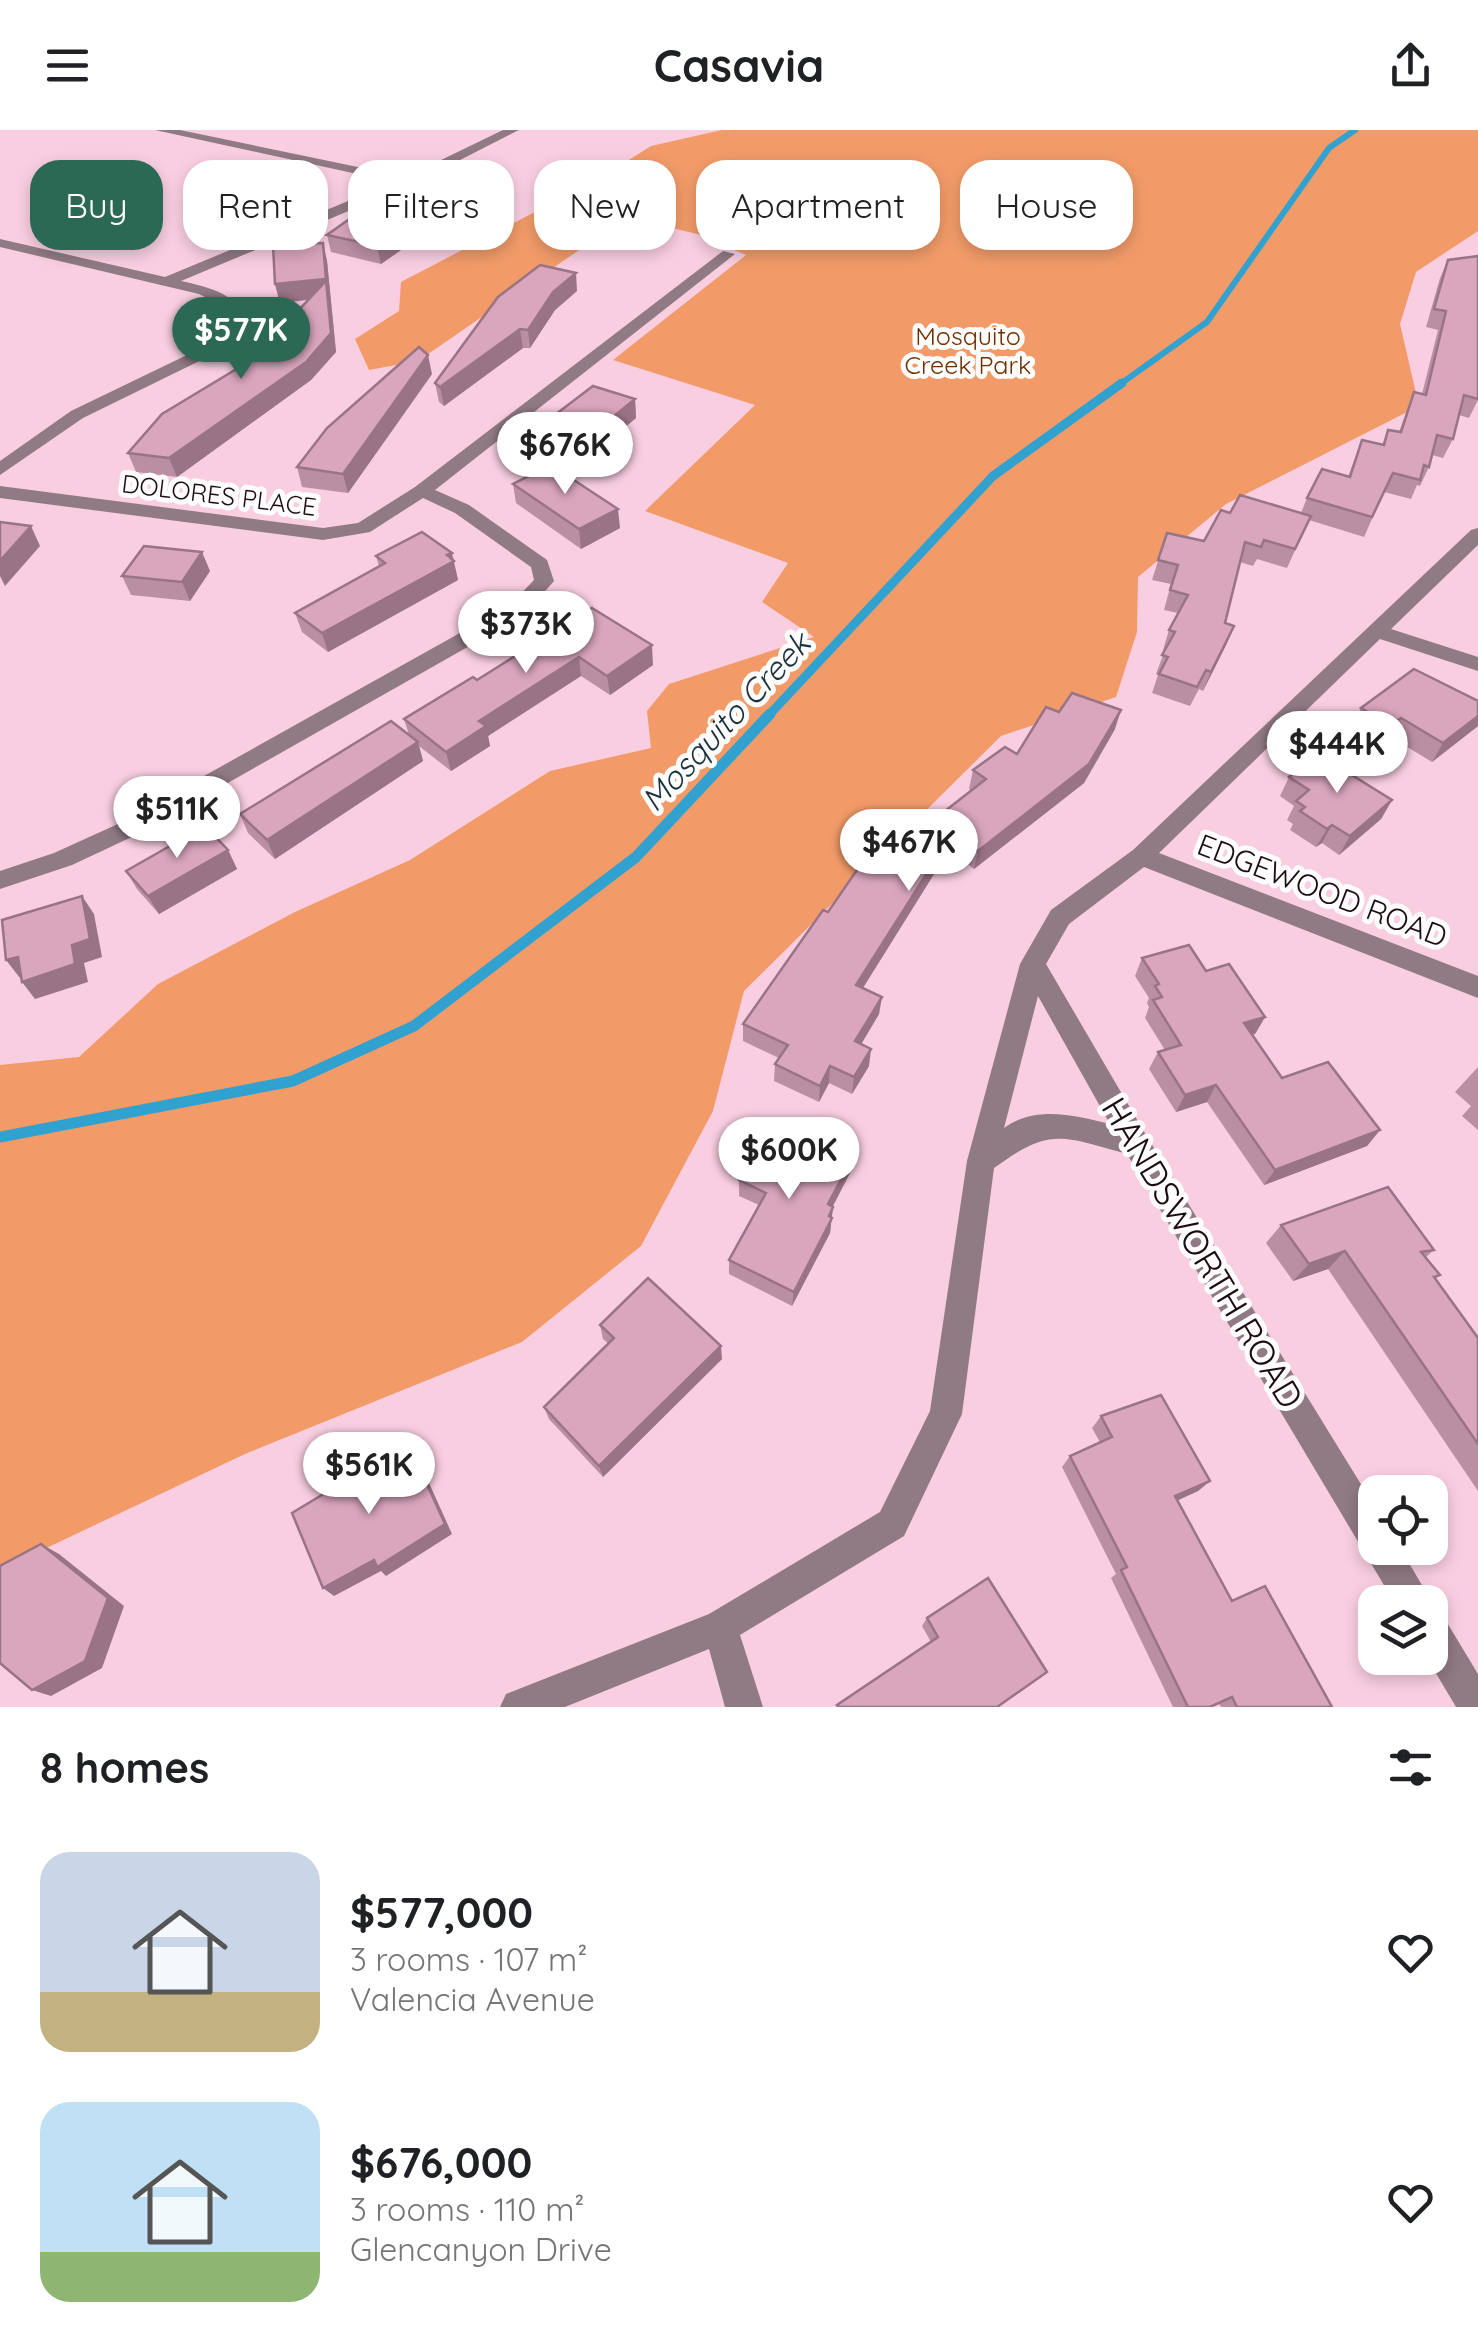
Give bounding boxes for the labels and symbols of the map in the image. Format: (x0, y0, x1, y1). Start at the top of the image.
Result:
pin: $577K (171, 297, 311, 382)
park label: Mosquito Creek Park (905, 320, 1031, 380)
pin: $676K (495, 412, 635, 497)
street label: DOLORES PLACE (120, 467, 318, 522)
pin: $373K (456, 591, 596, 676)
water label: Mosquito Creek (632, 622, 820, 819)
pin: $444K (1267, 711, 1407, 796)
pin: $511K (107, 776, 247, 861)
pin: $467K (839, 809, 979, 894)
street label: EDGEWOOD ROAD (1192, 825, 1453, 955)
street label: HANDSWORTH ROAD (1093, 1089, 1313, 1416)
pin: $600K (719, 1117, 859, 1202)
pin: $561K (299, 1432, 439, 1517)

